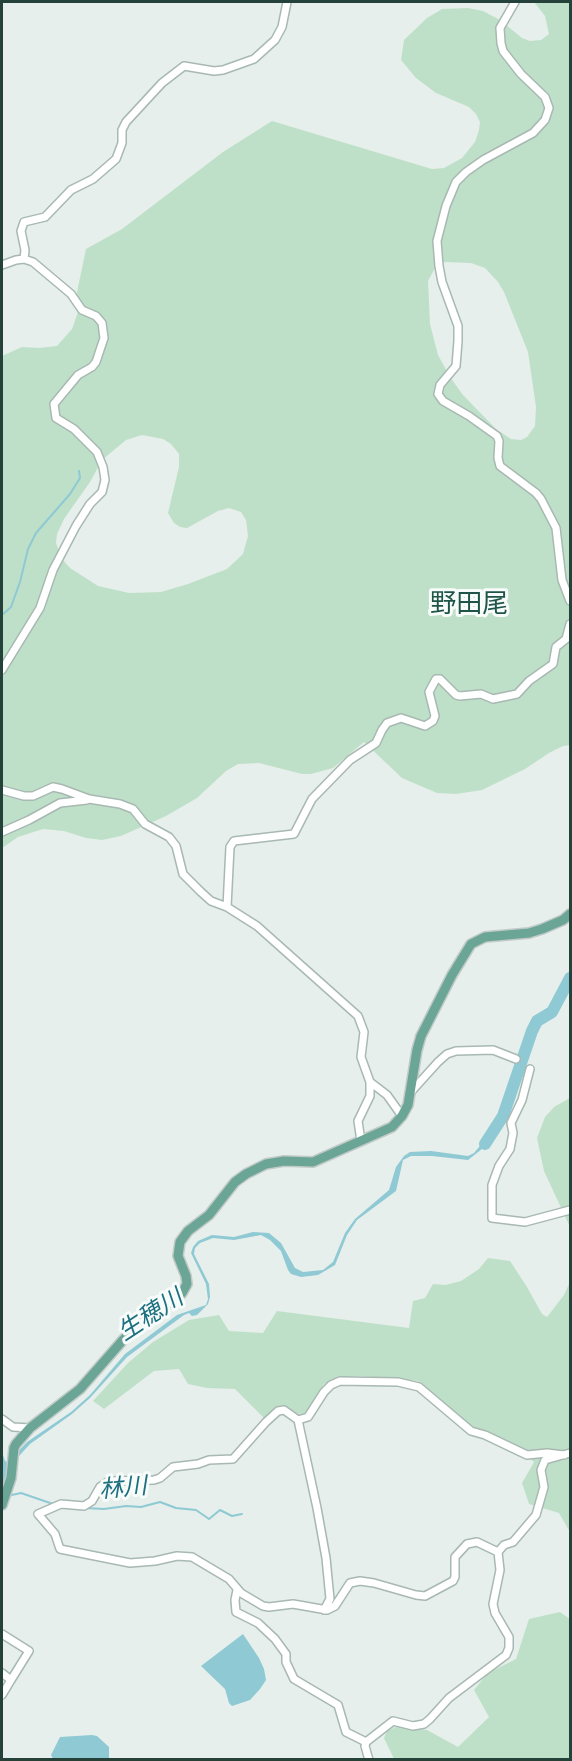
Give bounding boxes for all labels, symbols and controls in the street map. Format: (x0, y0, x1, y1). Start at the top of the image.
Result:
district label: 野田尾 (430, 589, 508, 621)
water label: 生穂川 (113, 1284, 189, 1348)
water label: 林川 (98, 1473, 148, 1505)

